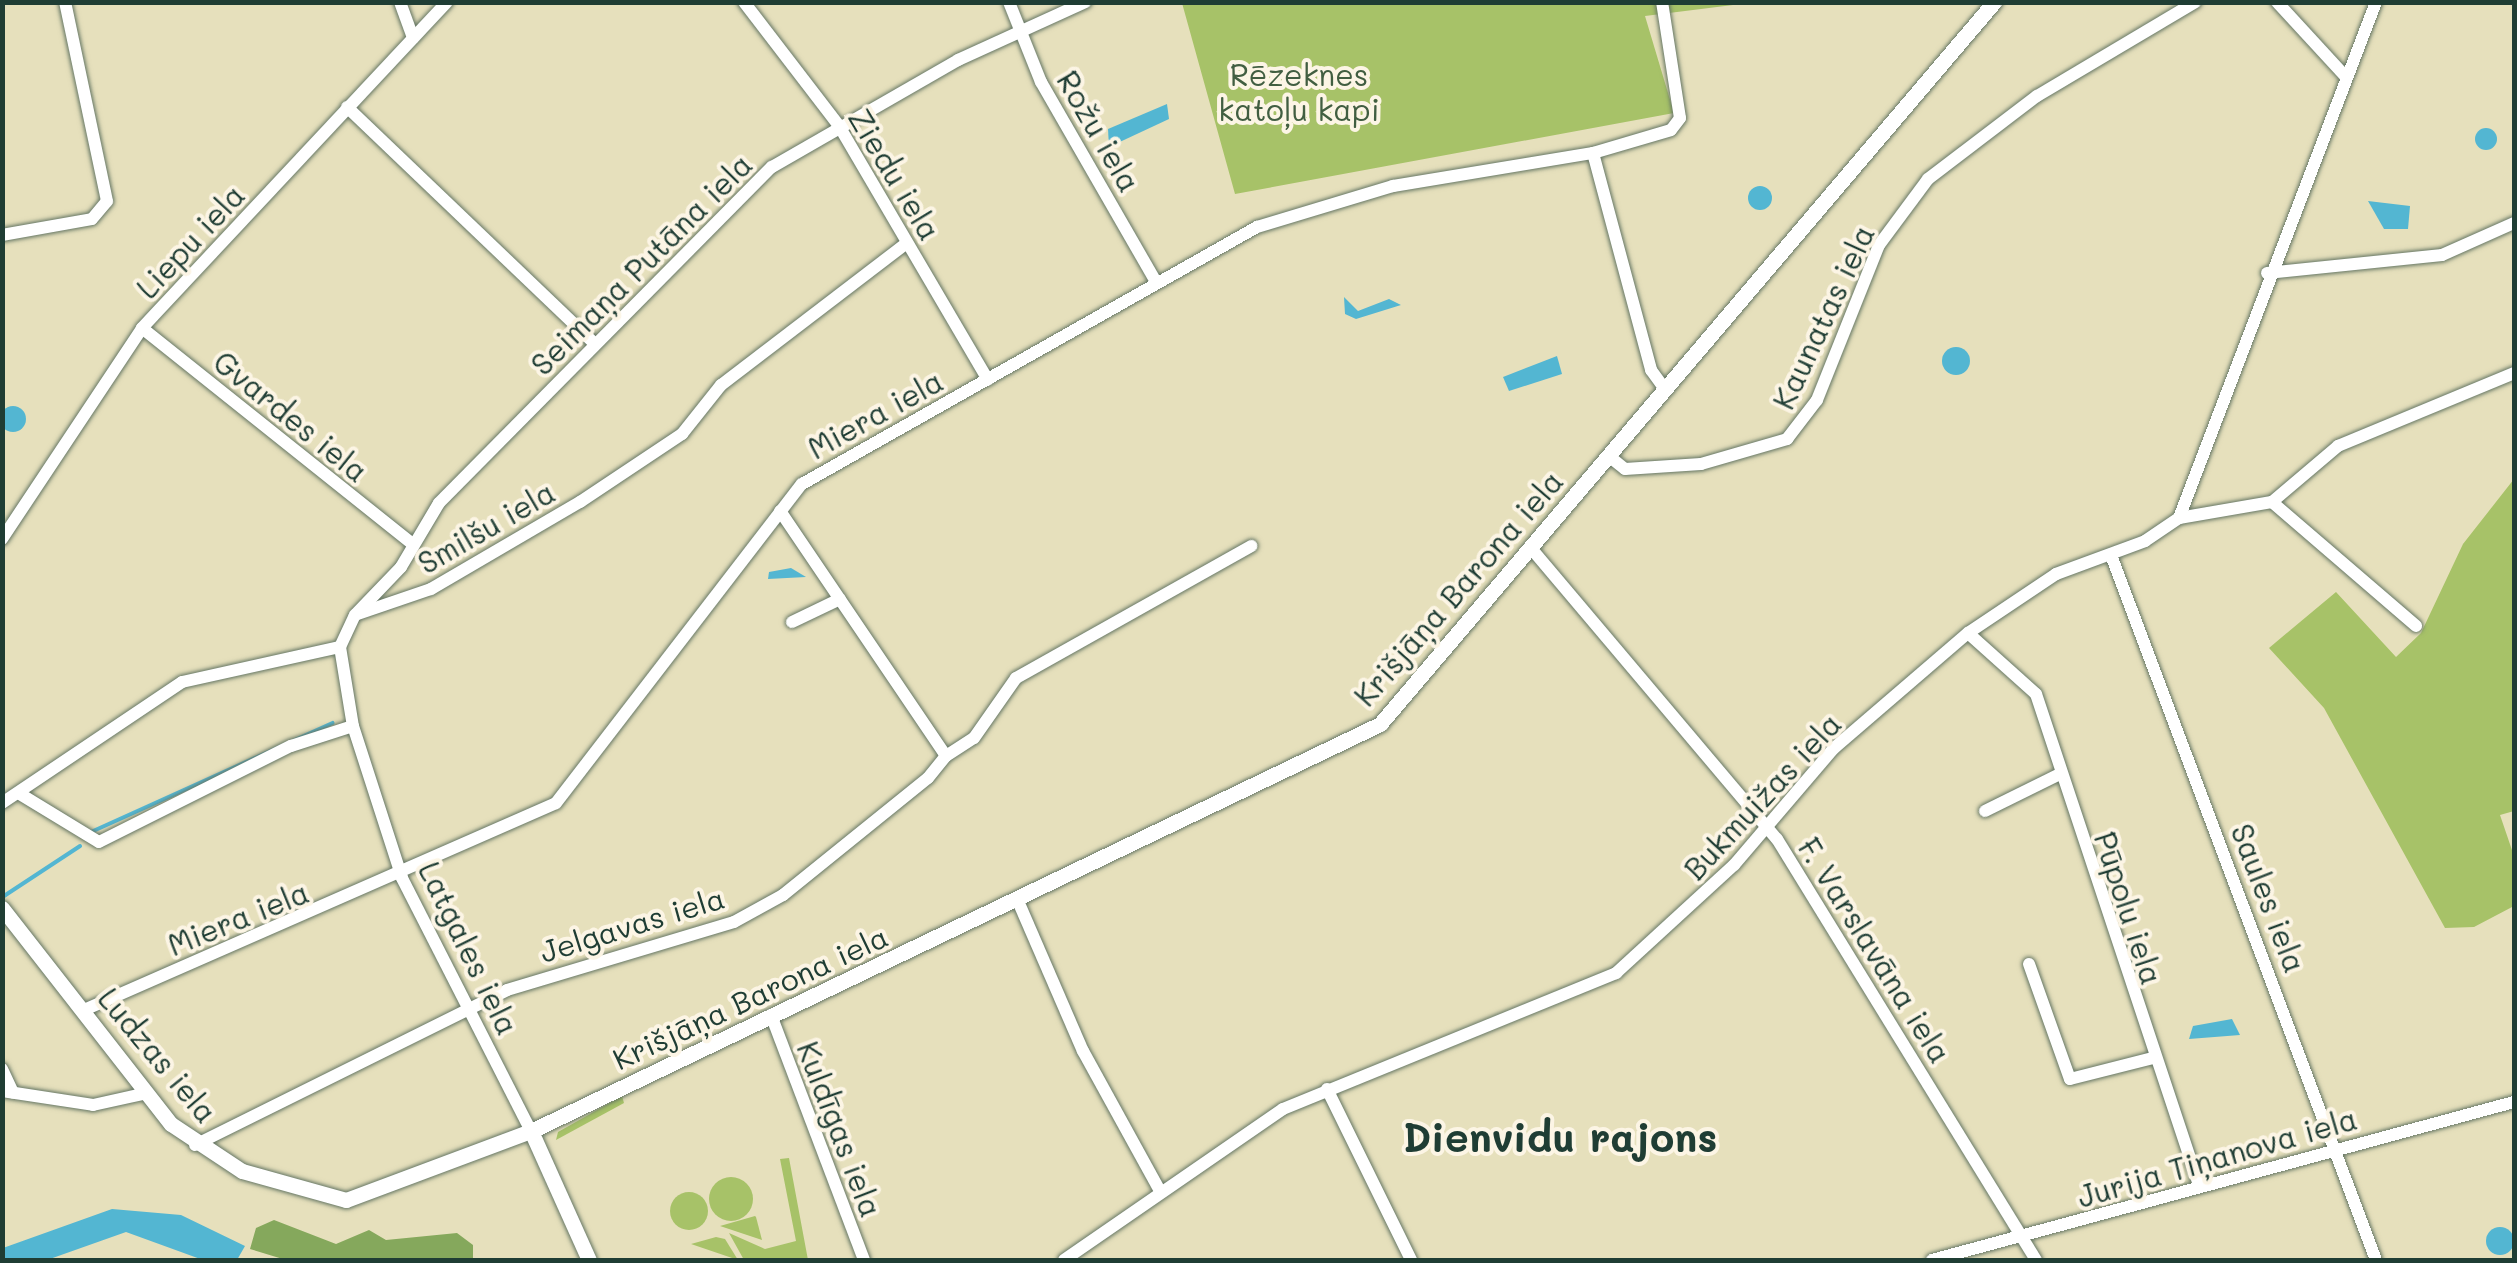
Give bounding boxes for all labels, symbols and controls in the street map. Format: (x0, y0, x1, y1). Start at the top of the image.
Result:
park label: Rēzeknes katoļu kapi (1218, 56, 1380, 126)
street label: Rožu iela (1050, 64, 1148, 198)
street label: Ziedu iela (842, 102, 948, 246)
street label: Seimaņa Putāna iela (523, 146, 759, 382)
street label: Liepu iela (128, 177, 252, 305)
street label: Kaunatas iela (1765, 219, 1881, 415)
street label: Gvardes iela (207, 343, 375, 489)
street label: Miera iela (801, 362, 949, 466)
street label: Krišjāņa Barona iela (1346, 463, 1570, 713)
street label: Smilšu iela (411, 473, 561, 581)
street label: Bukmuižas iela (1676, 705, 1848, 887)
street label: Saules iela (2224, 819, 2314, 977)
street label: Pūpolu iela (2087, 827, 2171, 989)
street label: F. Varslavāna iela (1791, 831, 1959, 1069)
street label: Latgales iela (412, 856, 526, 1040)
street label: Miera iela (162, 873, 314, 963)
street label: Jelgavas iela (535, 879, 729, 969)
street label: Krišjāņa Barona iela (607, 917, 893, 1077)
street label: Ludzas iela (91, 980, 225, 1130)
street label: Kuldīgas iela (790, 1036, 890, 1222)
street label: Jurija Tiņanova iela (2073, 1100, 2361, 1214)
district label: Dienvidu rajons (1403, 1112, 1717, 1160)

